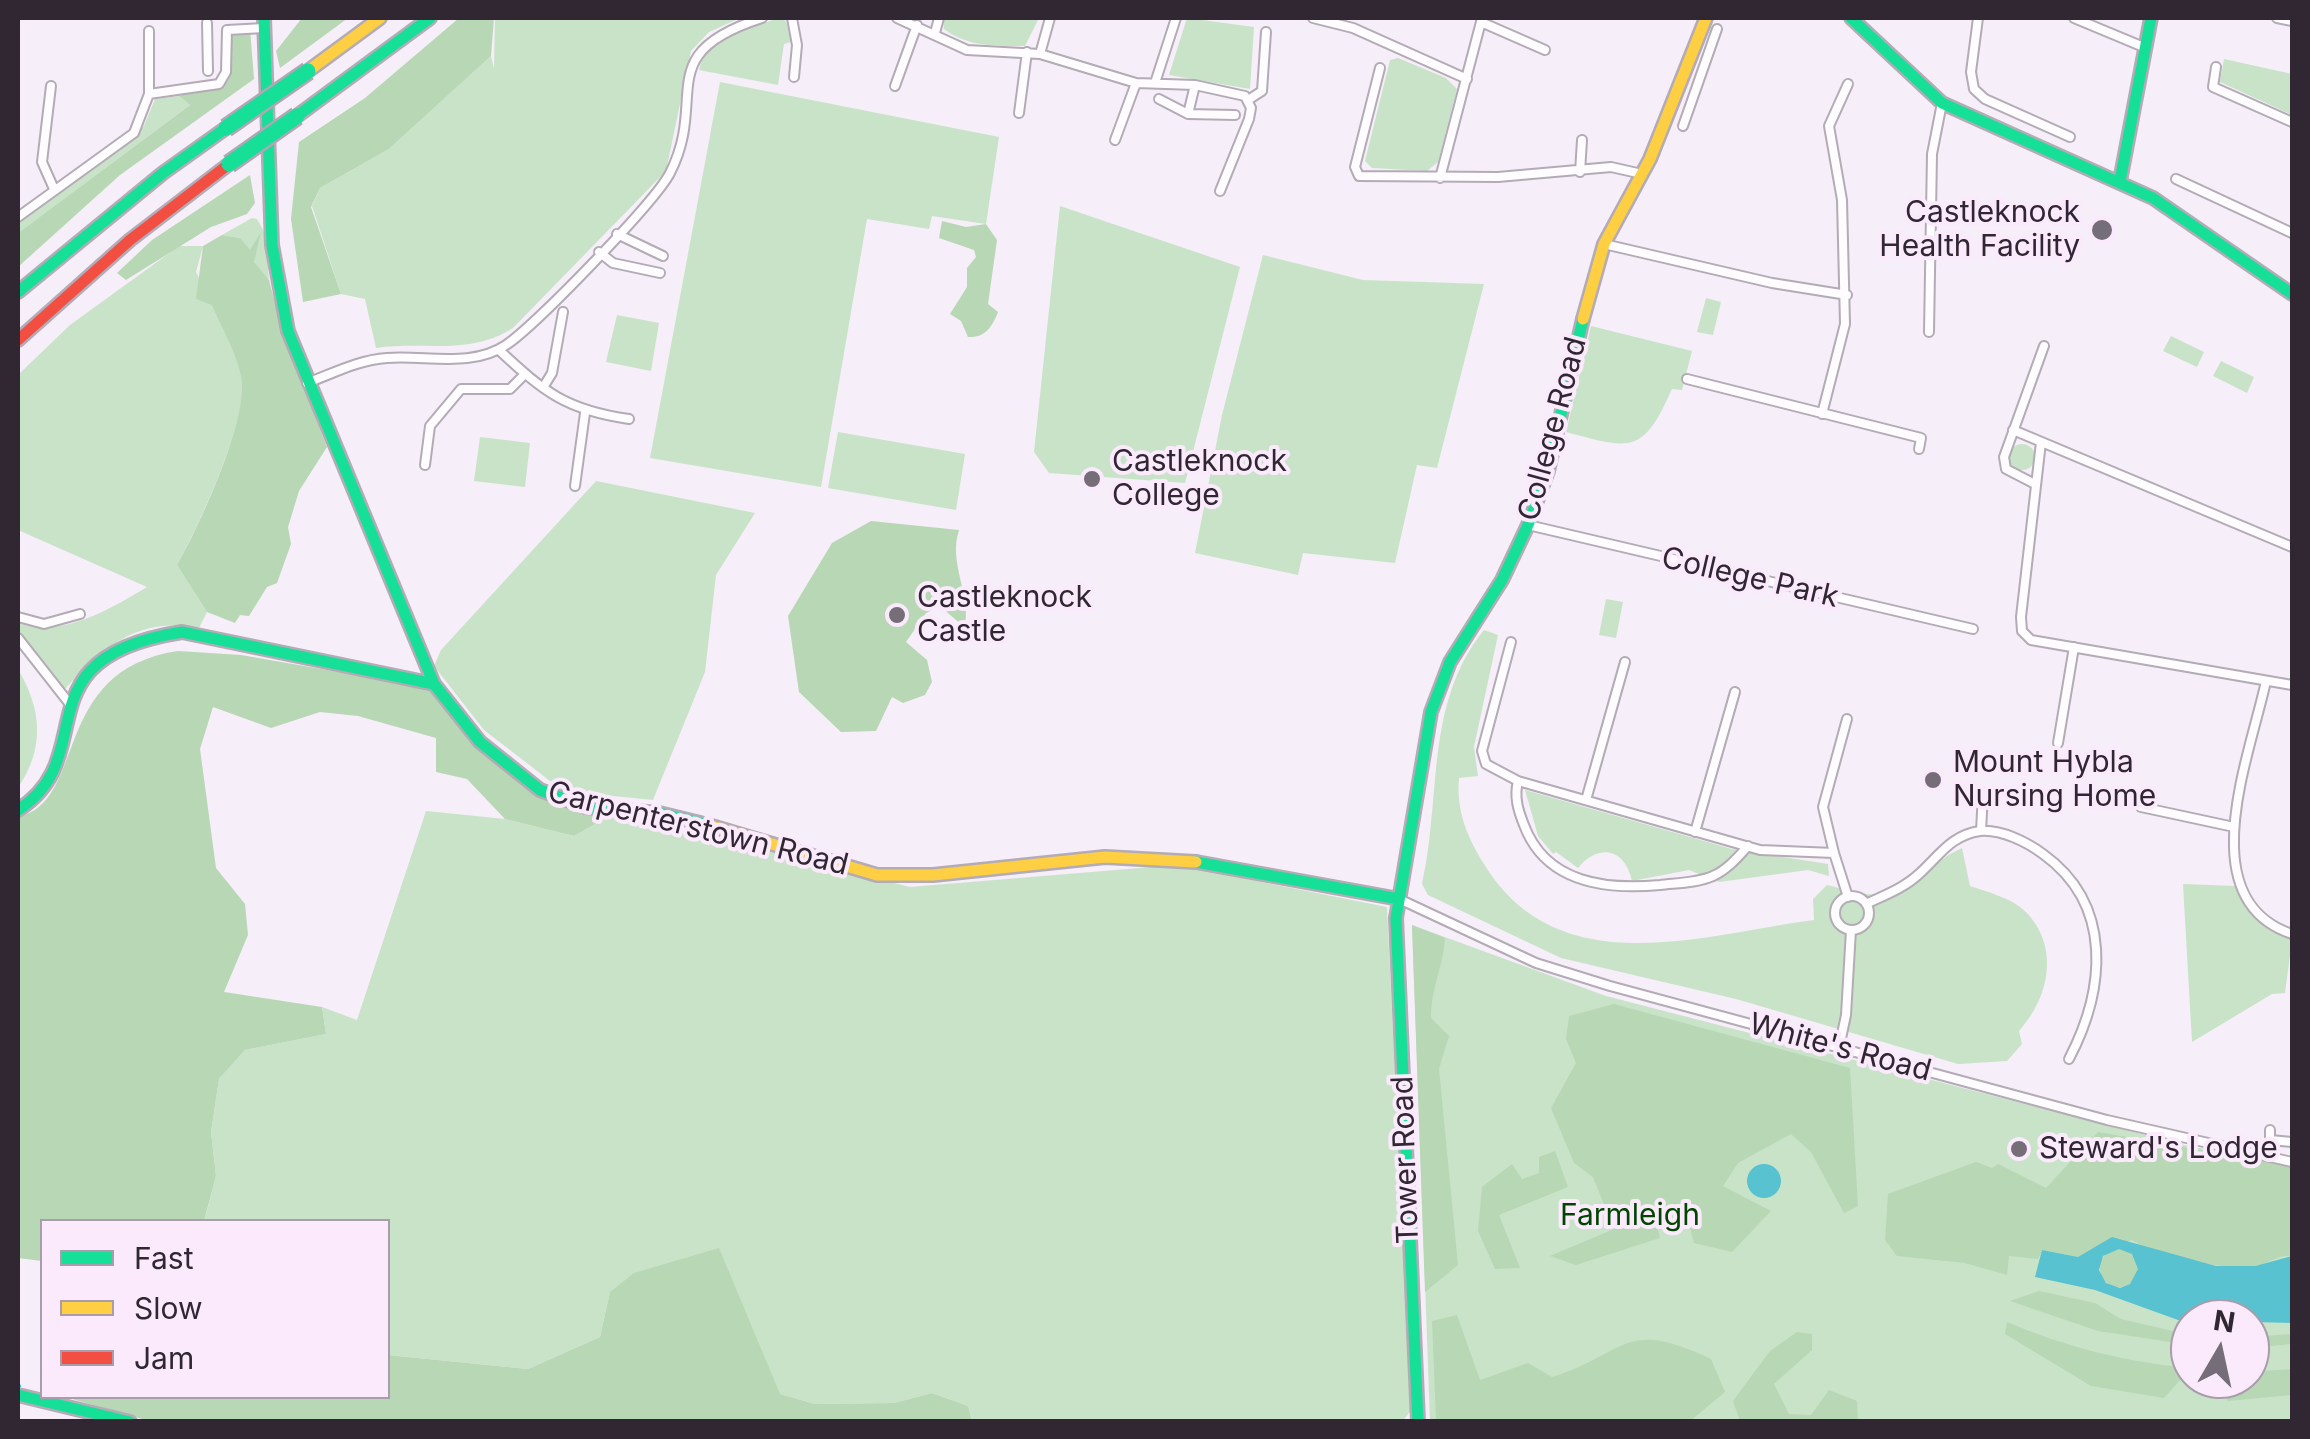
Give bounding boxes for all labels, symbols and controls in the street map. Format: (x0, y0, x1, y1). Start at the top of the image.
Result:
place label: Castleknock Health Facility (1879, 195, 2080, 266)
marker: Castleknock Health Facility (2089, 217, 2115, 243)
street label: College Road (1511, 333, 1595, 525)
place label: Castleknock College (1112, 444, 1287, 514)
marker: Castleknock College (1081, 468, 1103, 490)
street label: College Park (1658, 540, 1842, 616)
place label: Castleknock Castle (917, 580, 1092, 650)
marker: Castleknock Castle (886, 604, 908, 626)
place label: Mount Hybla Nursing Home (1953, 745, 2156, 816)
marker: Mount Hybla Nursing Home (1922, 769, 1944, 791)
street label: Carpenterstown Road (544, 774, 852, 884)
street label: White's Road (1745, 1006, 1935, 1090)
street label: Tower Road (1385, 1075, 1427, 1245)
place label: Steward's Lodge (2039, 1131, 2278, 1167)
marker: Steward's Lodge (2008, 1138, 2030, 1160)
park label: Farmleigh (1560, 1198, 1700, 1234)
legend (40, 1219, 390, 1399)
text: Fast (134, 1240, 193, 1276)
text: Slow (134, 1290, 203, 1326)
north arrow (2170, 1299, 2270, 1399)
text: N (2211, 1303, 2238, 1340)
text: Jam (134, 1340, 194, 1376)

